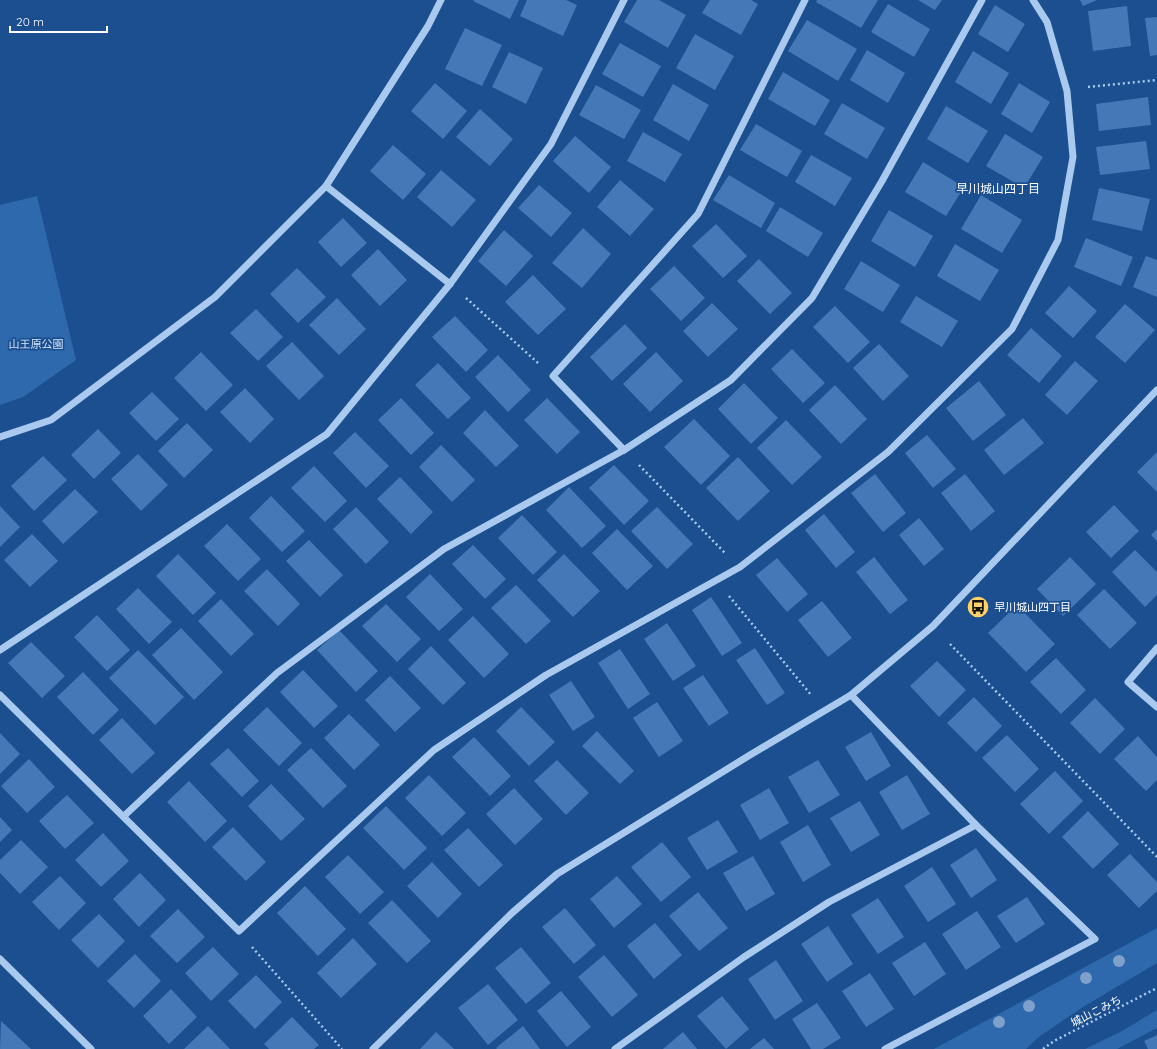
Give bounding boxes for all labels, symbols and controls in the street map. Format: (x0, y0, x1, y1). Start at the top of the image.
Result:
scale bar (10, 8, 107, 34)
text: 20 m (16, 14, 44, 29)
district label: 早川城山四丁目 (956, 181, 1040, 196)
park label: 山王原公園 (9, 337, 64, 351)
bus stop icon: 早川城山四丁目 (965, 594, 991, 620)
place label: 早川城山四丁目 (994, 600, 1071, 614)
street label: 城山こみち (1068, 992, 1124, 1030)

